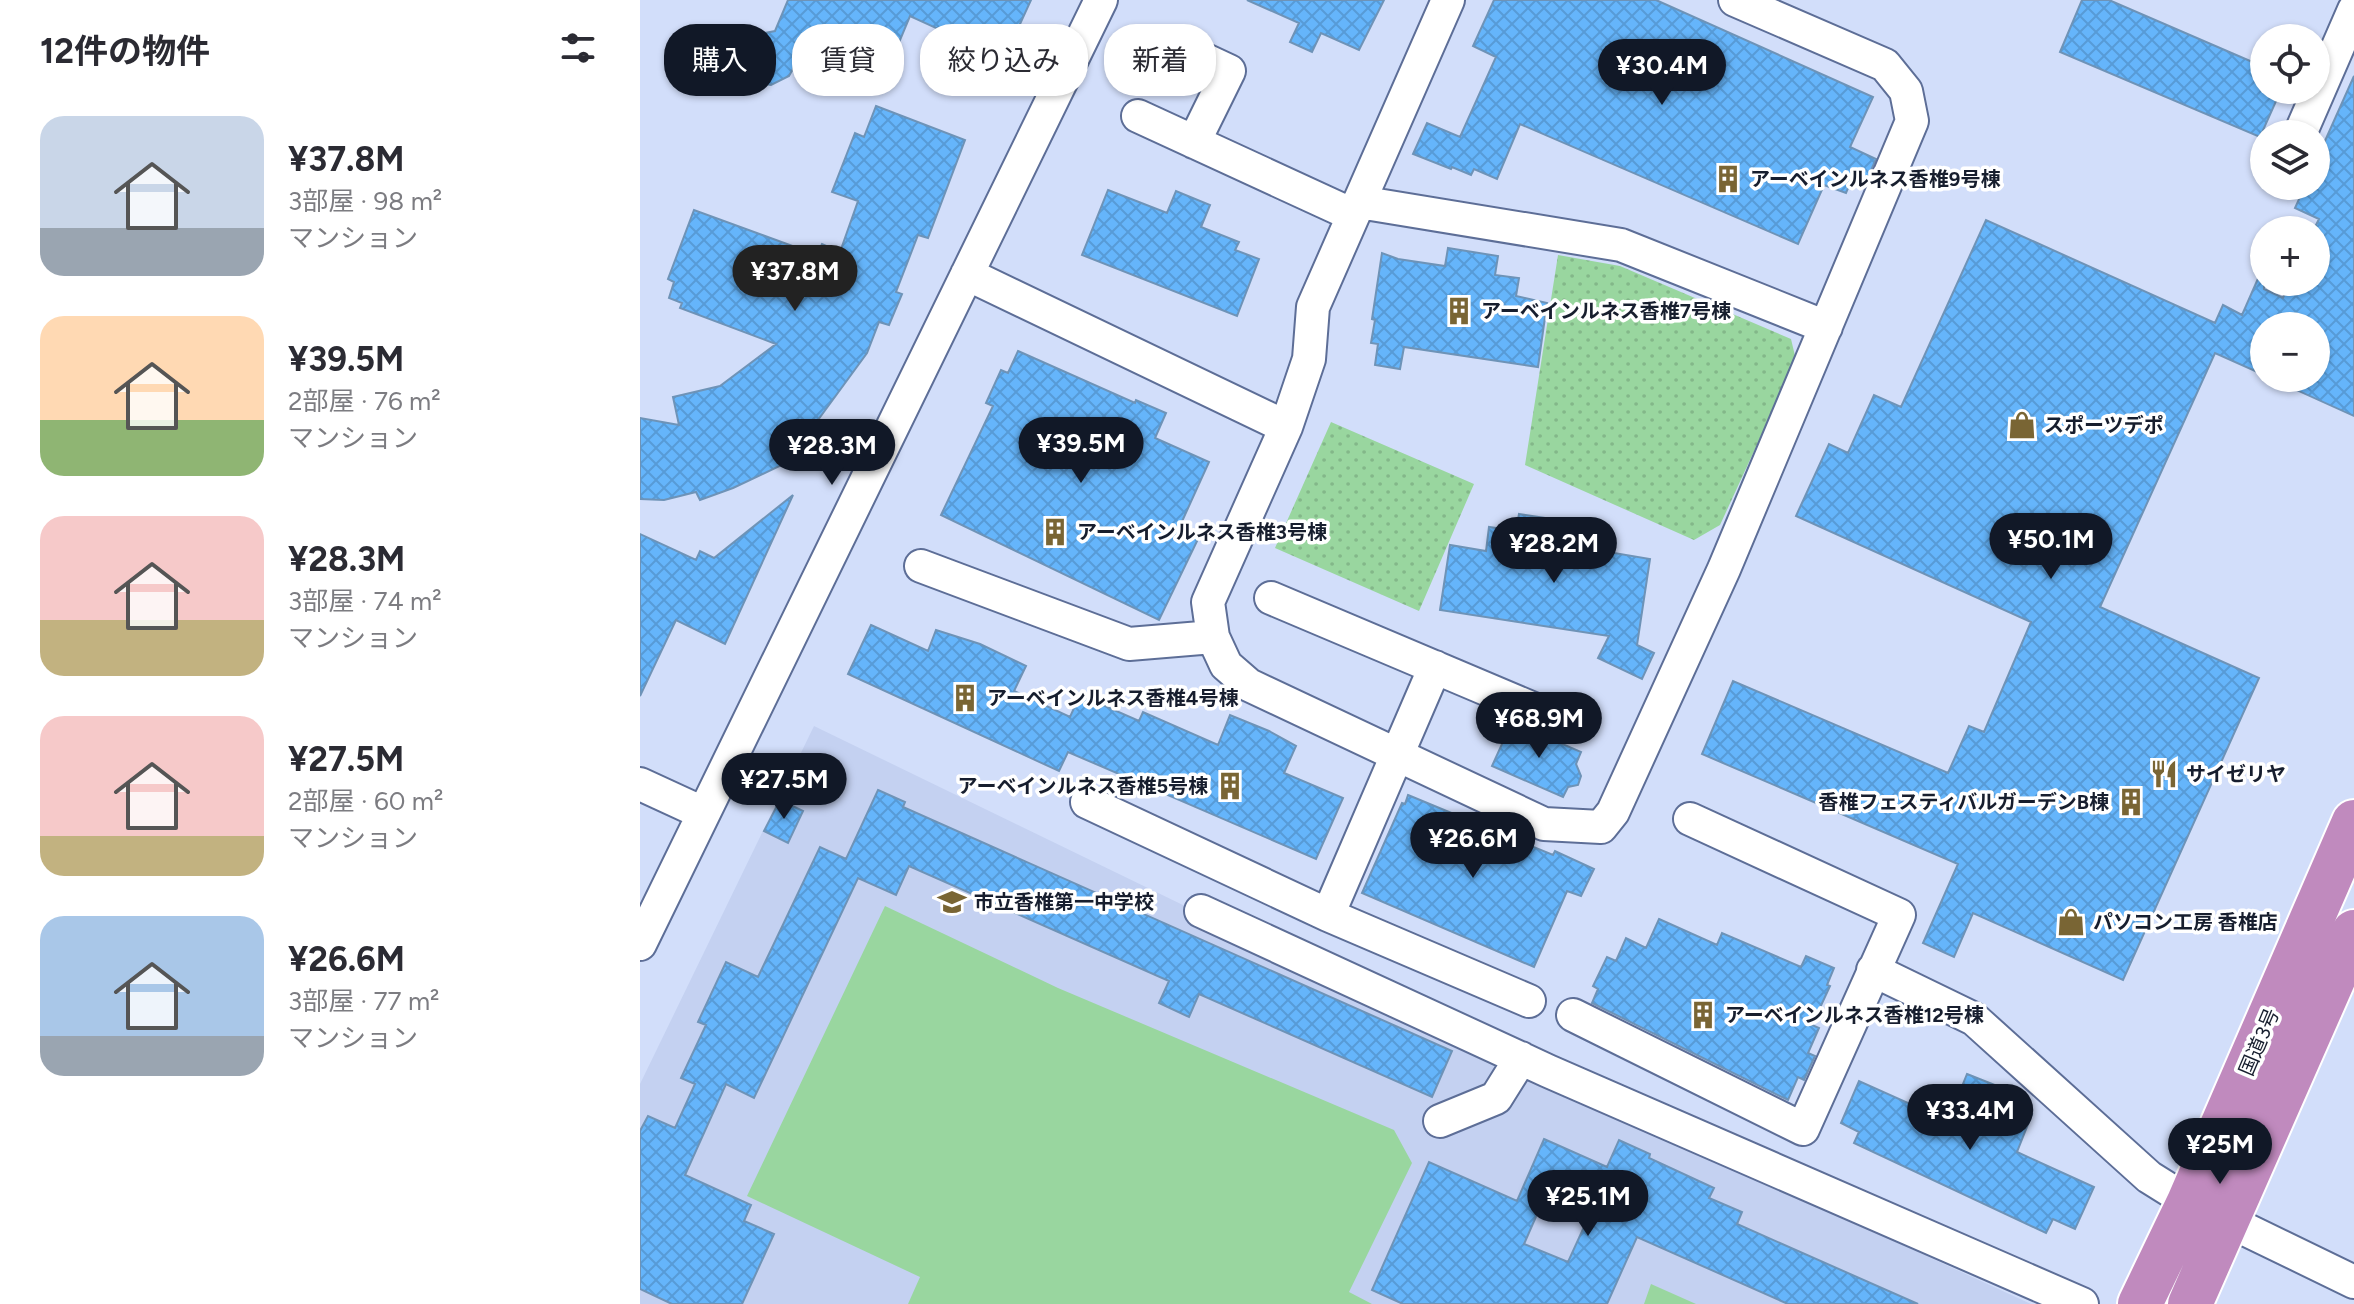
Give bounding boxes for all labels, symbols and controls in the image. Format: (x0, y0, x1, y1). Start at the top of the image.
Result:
chip: 購入 (664, 24, 776, 96)
chip: 賃貸 (792, 24, 904, 96)
chip: 絞り込み (920, 24, 1088, 96)
chip: 新着 (1104, 24, 1216, 96)
map controls (2250, 24, 2330, 392)
button: locate (2250, 24, 2330, 104)
icon: filters (556, 26, 600, 70)
text: 12件の物件 (40, 31, 210, 72)
pin: ¥30.4M (1597, 39, 1727, 107)
text: ¥30.4M (1616, 49, 1708, 81)
button: layers (2250, 120, 2330, 200)
text: ¥37.8M (288, 139, 404, 180)
icon: home (104, 148, 200, 244)
building icon: アーベインルネス香椎9号棟 (1713, 164, 1743, 194)
place label: アーベインルネス香椎9号棟 (1750, 167, 2000, 191)
text: 3部屋 · 98 m² (288, 185, 442, 217)
button: + (2250, 216, 2330, 296)
text: マンション (288, 222, 418, 254)
pin: ¥37.8M (730, 245, 860, 313)
text: ¥37.8M (750, 255, 840, 287)
building icon: アーベインルネス香椎7号棟 (1444, 296, 1474, 326)
place label: アーベインルネス香椎7号棟 (1481, 299, 1731, 323)
button: − (2250, 312, 2330, 392)
text: ¥39.5M (288, 339, 404, 380)
icon: home (104, 348, 200, 444)
text: 2部屋 · 76 m² (288, 385, 441, 417)
shop icon: スポーツデポ (2007, 410, 2037, 440)
place label: スポーツデポ (2044, 413, 2164, 437)
pin: ¥39.5M (1016, 417, 1146, 485)
pin: ¥28.3M (767, 419, 897, 487)
text: マンション (288, 422, 418, 454)
text: ¥39.5M (1037, 427, 1125, 459)
text: ¥28.3M (787, 429, 877, 461)
pin: ¥50.1M (1986, 513, 2116, 581)
building icon: アーベインルネス香椎3号棟 (1040, 517, 1070, 547)
pin: ¥28.2M (1489, 517, 1619, 585)
place label: アーベインルネス香椎3号棟 (1077, 520, 1327, 544)
text: ¥50.1M (2007, 523, 2095, 555)
text: ¥28.2M (1509, 527, 1599, 559)
text: ¥28.3M (288, 539, 405, 580)
icon: home (104, 548, 200, 644)
text: 3部屋 · 74 m² (288, 585, 442, 617)
text: マンション (288, 622, 418, 654)
building icon: アーベインルネス香椎4号棟 (950, 683, 980, 713)
place label: アーベインルネス香椎4号棟 (987, 686, 1238, 710)
pin: ¥68.9M (1474, 692, 1604, 760)
text: ¥68.9M (1494, 702, 1584, 734)
text: ¥27.5M (288, 739, 404, 780)
icon: home (104, 748, 200, 844)
pin: ¥27.5M (719, 753, 849, 821)
restaurant icon: サイゼリヤ (2149, 759, 2179, 789)
place label: サイゼリヤ (2186, 762, 2286, 786)
text: ¥27.5M (740, 763, 828, 795)
building icon: アーベインルネス香椎5号棟 (1215, 771, 1245, 801)
place label: アーベインルネス香椎5号棟 (958, 774, 1208, 798)
text: 2部屋 · 60 m² (288, 785, 443, 817)
building icon: 香椎フェスティバルガーデンB棟 (2116, 787, 2146, 817)
place label: 香椎フェスティバルガーデンB棟 (1819, 790, 2109, 814)
pin: ¥26.6M (1408, 812, 1538, 880)
text: マンション (288, 822, 418, 854)
text: ¥26.6M (1428, 822, 1518, 854)
school or university icon: 市立香椎第一中学校 (937, 887, 967, 917)
place label: 市立香椎第一中学校 (974, 890, 1154, 914)
shop icon: パソコン工房 香椎店 (2056, 907, 2086, 937)
place label: パソコン工房 香椎店 (2093, 910, 2278, 934)
text: ¥26.6M (288, 939, 405, 980)
icon: home (104, 948, 200, 1044)
text: 3部屋 · 77 m² (288, 985, 439, 1017)
building icon: アーベインルネス香椎12号棟 (1688, 1000, 1718, 1030)
place label: アーベインルネス香椎12号棟 (1725, 1003, 1984, 1027)
street label: 国道3号 (2234, 1005, 2284, 1079)
text: マンション (288, 1022, 418, 1054)
pin: ¥33.4M (1905, 1084, 2035, 1152)
text: ¥33.4M (1925, 1094, 2015, 1126)
pin: ¥25M (2173, 1118, 2267, 1186)
text: ¥25M (2186, 1128, 2254, 1160)
pin: ¥25.1M (1523, 1170, 1653, 1238)
text: ¥25.1M (1545, 1180, 1631, 1212)

